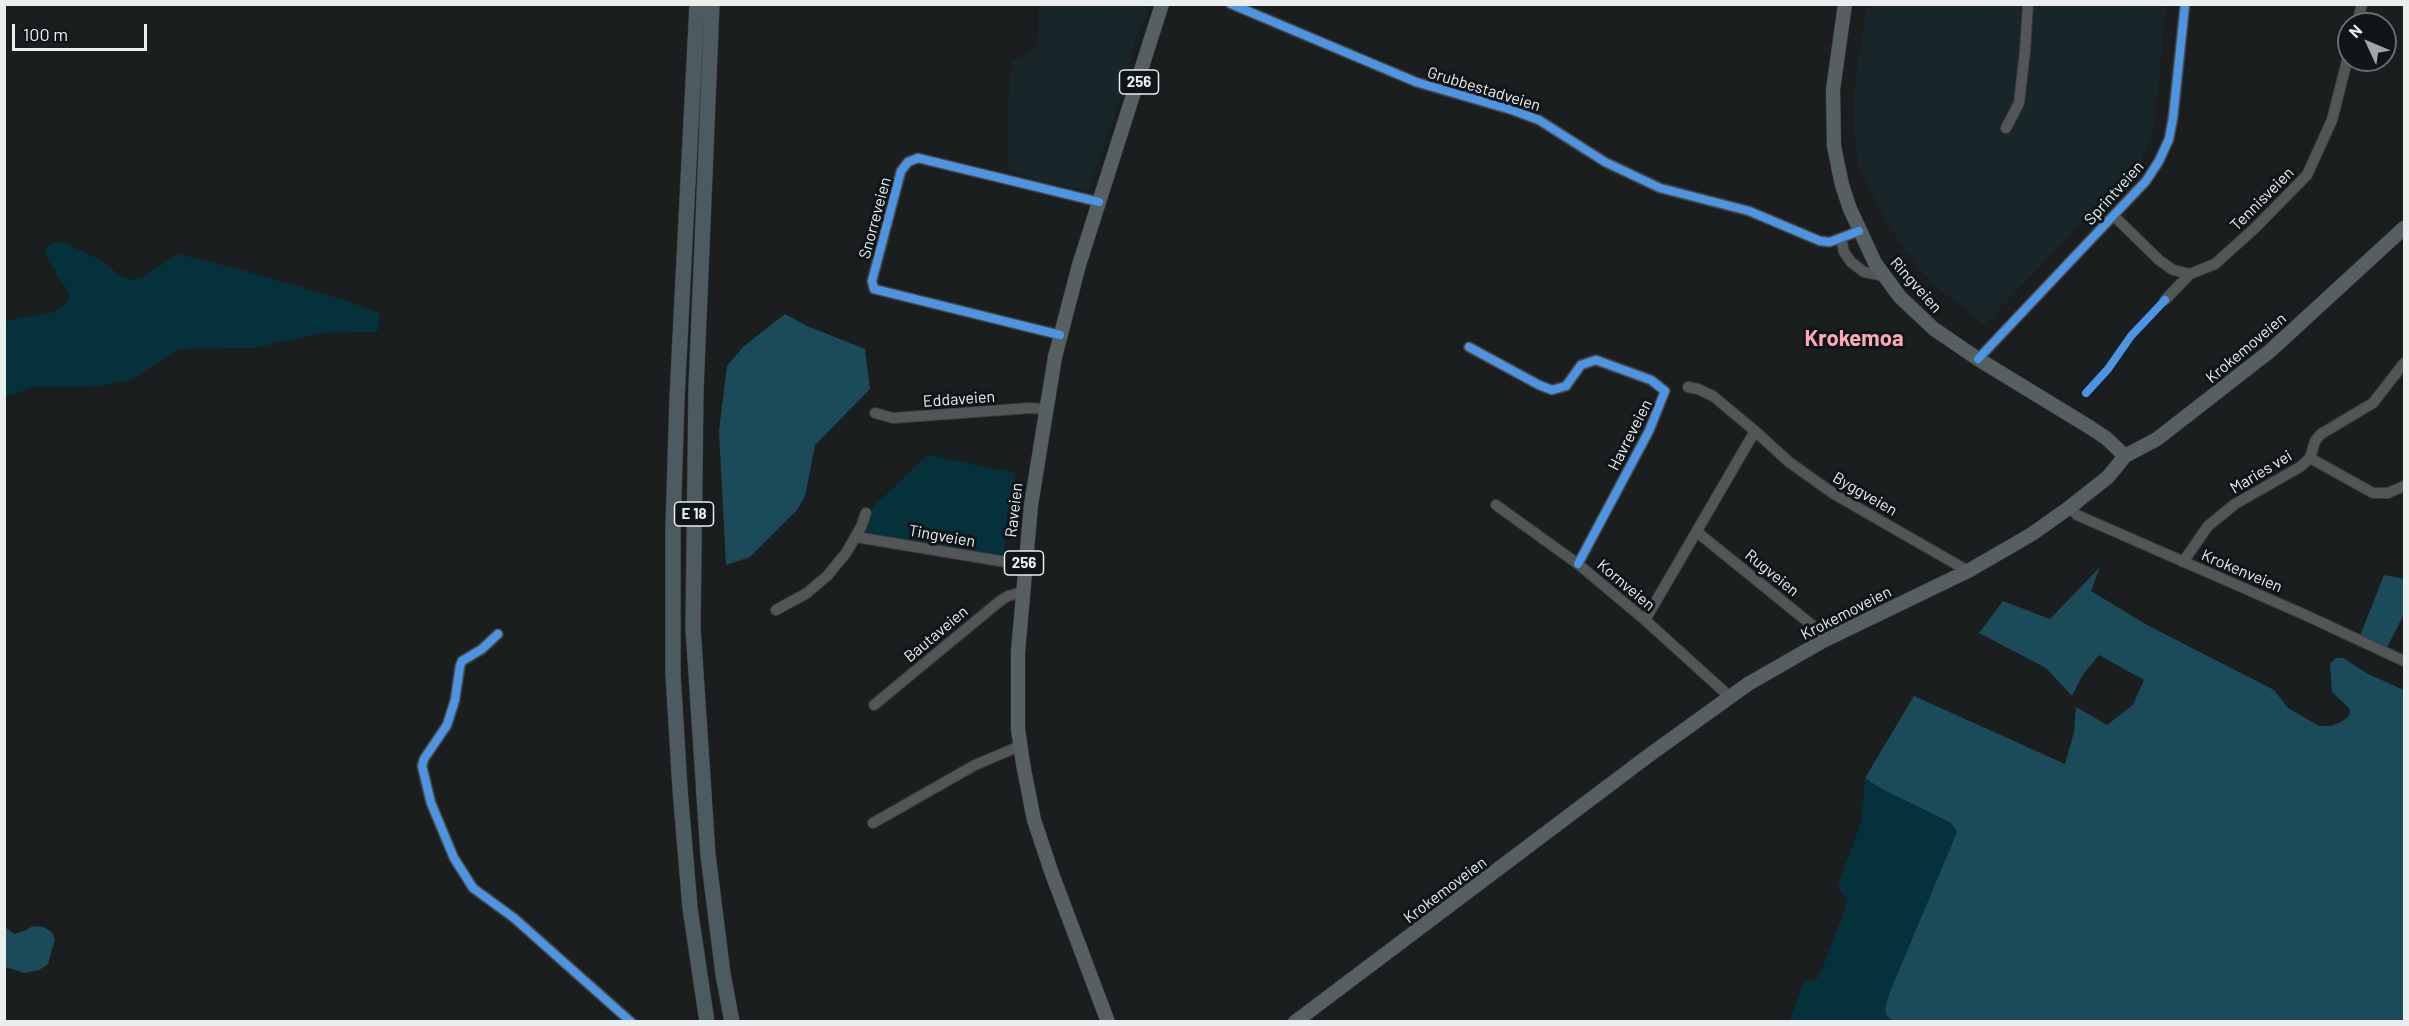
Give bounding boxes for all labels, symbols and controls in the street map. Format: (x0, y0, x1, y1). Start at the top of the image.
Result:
scale bar (15, 12, 150, 50)
north arrow (2337, 12, 2397, 72)
text: N (2345, 20, 2366, 41)
text: 100 m (23, 23, 68, 45)
street label: Grubbestadveien (1425, 63, 1543, 115)
road number: 256 (1120, 70, 1158, 94)
street label: Sprintveien (2080, 157, 2148, 229)
street label: Tennisveien (2226, 163, 2298, 235)
street label: Snorreveien (855, 175, 895, 261)
street label: Ringveien (1886, 253, 1946, 317)
street label: Krokemoveien (2202, 309, 2290, 387)
district label: Krokemoa (1804, 326, 1904, 352)
street label: Eddaveien (922, 387, 996, 411)
street label: Havreveien (1604, 396, 1656, 474)
street label: Maries vei (2227, 446, 2295, 498)
street label: Byggveien (1829, 468, 1901, 520)
street label: Raveien (1001, 482, 1027, 538)
road number: E 18 (674, 502, 714, 526)
street label: Tingveien (907, 521, 977, 551)
street label: Rugveien (1741, 545, 1803, 601)
street label: Krokenveien (2199, 545, 2285, 597)
road number: 256 (1004, 551, 1044, 575)
street label: Kornveien (1593, 555, 1659, 615)
street label: Krokemoveien (1797, 582, 1895, 644)
street label: Bautaveien (900, 602, 972, 666)
street label: Krokemoveien (1400, 853, 1490, 927)

